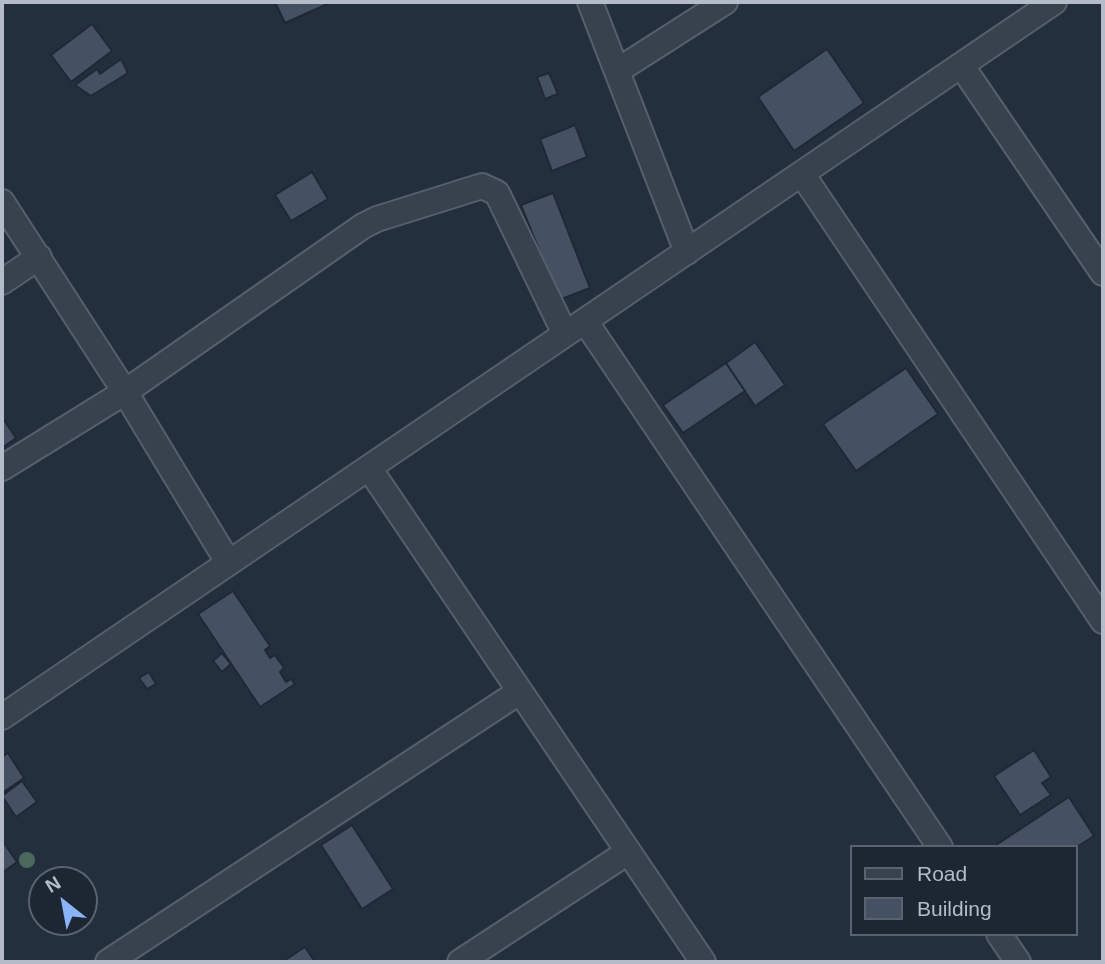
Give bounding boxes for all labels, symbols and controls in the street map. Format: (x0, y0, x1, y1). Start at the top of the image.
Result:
legend (850, 845, 1077, 936)
text: Road (917, 862, 967, 885)
north arrow (28, 866, 98, 936)
text: N (42, 872, 64, 897)
text: Building (917, 897, 992, 920)

